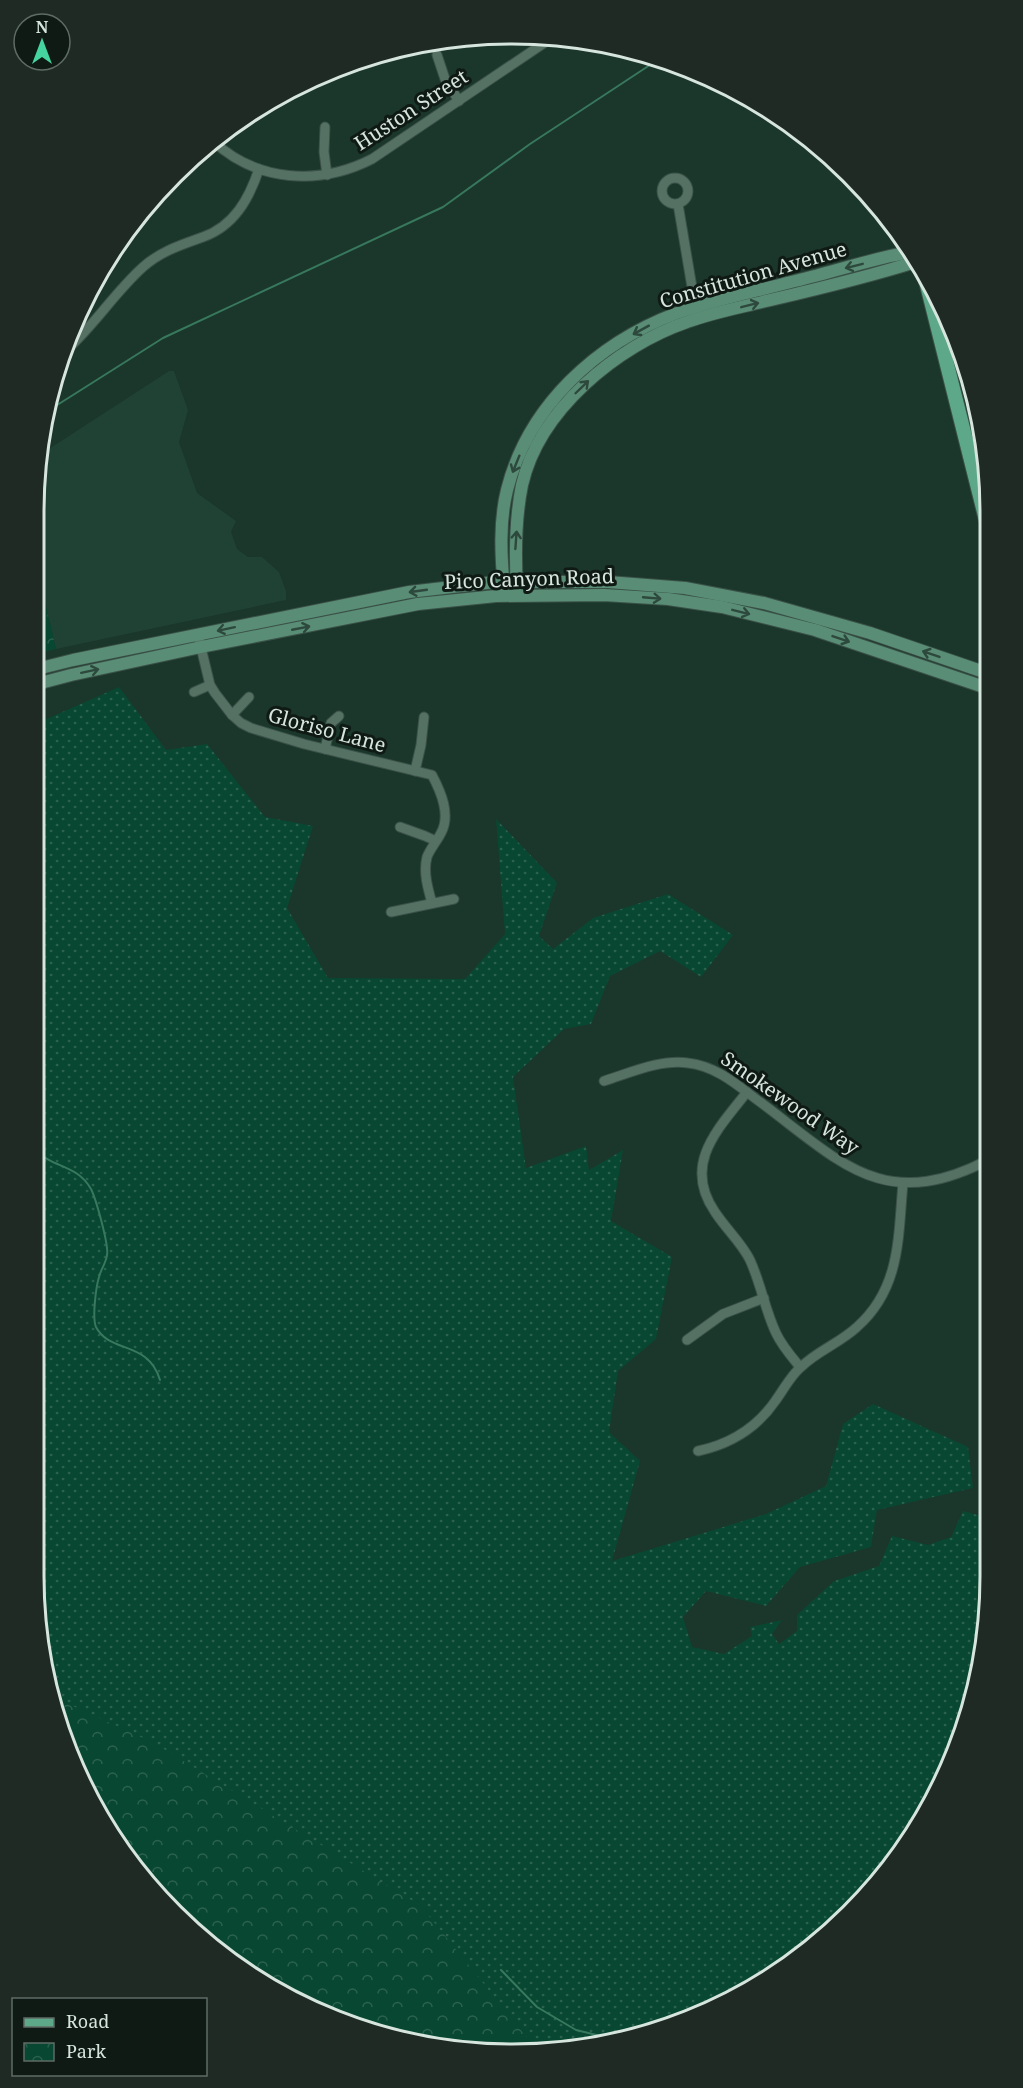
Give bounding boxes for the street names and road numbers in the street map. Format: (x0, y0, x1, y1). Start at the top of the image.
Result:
street label: Huston Street (349, 63, 473, 156)
street label: Constitution Avenue (656, 235, 850, 314)
street label: Pico Canyon Road (443, 562, 615, 595)
street label: Gloriso Lane (265, 701, 389, 758)
street label: Smokewood Way (716, 1045, 865, 1161)

